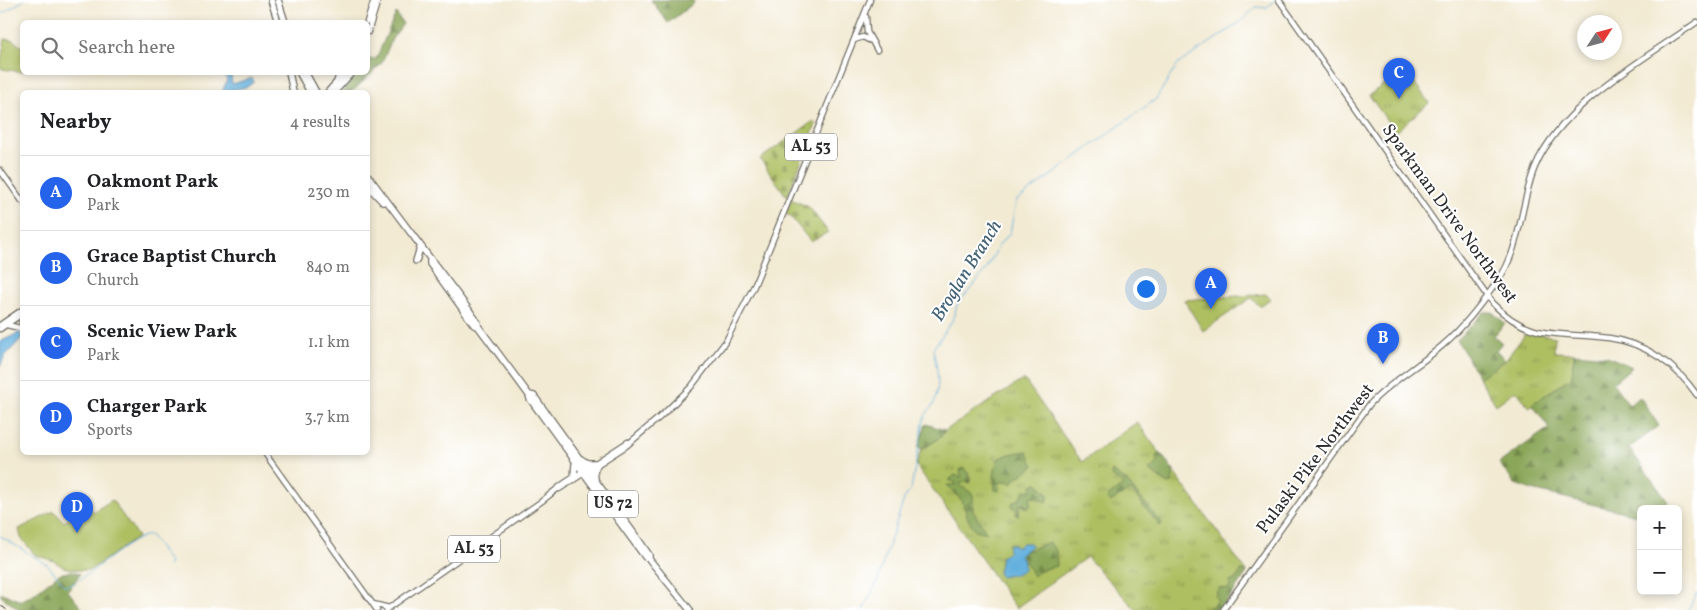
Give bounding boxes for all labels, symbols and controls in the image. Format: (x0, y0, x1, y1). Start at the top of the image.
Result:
north arrow (1577, 15, 1622, 60)
search box (20, 20, 370, 75)
icon: search (38, 34, 66, 62)
text: Search here (78, 35, 175, 61)
pin: C (1383, 58, 1415, 99)
text: Nearby (40, 108, 111, 137)
text: 4 results (290, 112, 350, 134)
street label: Sparkman Drive Northwest (1375, 119, 1523, 309)
road number: AL 53 (785, 134, 837, 160)
text: Oakmont Park (87, 169, 218, 195)
text: A (50, 182, 62, 204)
text: 230 m (307, 182, 350, 204)
text: Park (87, 195, 120, 217)
water label: Broglan Branch (925, 215, 1009, 327)
text: Grace Baptist Church (87, 244, 277, 270)
text: B (51, 257, 61, 279)
text: 840 m (306, 257, 350, 279)
pin: A (1195, 268, 1227, 309)
text: Church (87, 270, 139, 292)
your location (1133, 276, 1159, 302)
text: Scenic View Park (87, 319, 237, 345)
pin: B (1367, 323, 1399, 364)
text: C (51, 332, 61, 354)
text: 1.1 km (308, 332, 350, 354)
text: Park (87, 345, 120, 367)
street label: Pulaski Pike Northwest (1251, 379, 1381, 539)
text: Charger Park (87, 394, 207, 420)
text: D (50, 407, 62, 429)
text: 3.7 km (304, 407, 350, 429)
text: Sports (87, 420, 133, 442)
road number: US 72 (588, 490, 638, 518)
pin: D (61, 492, 93, 533)
map controls (1637, 505, 1682, 595)
button: + (1637, 505, 1682, 550)
road number: AL 53 (448, 536, 500, 562)
button: − (1637, 550, 1682, 595)

